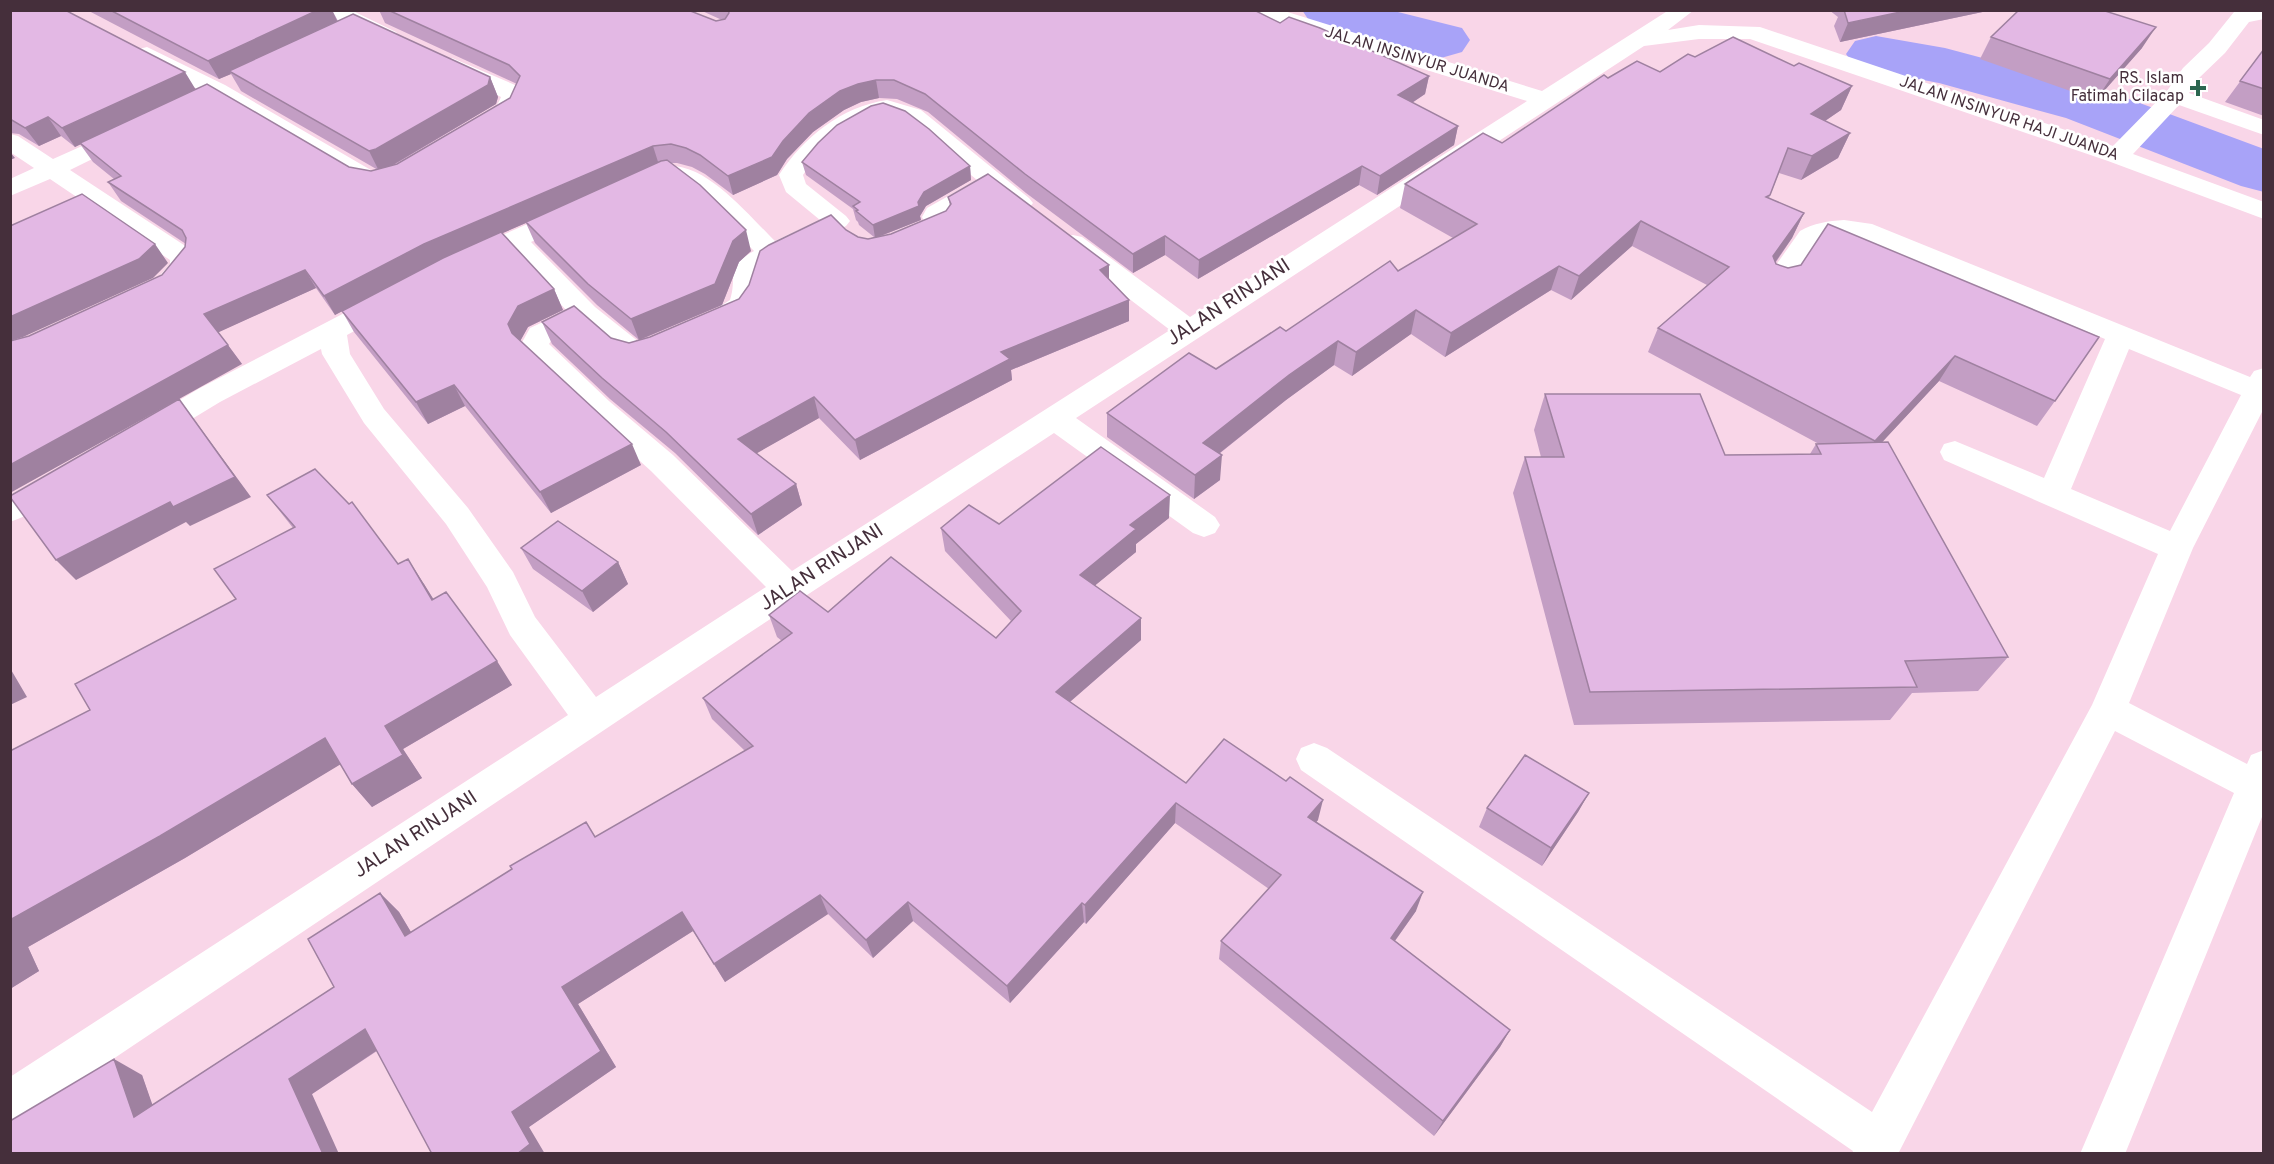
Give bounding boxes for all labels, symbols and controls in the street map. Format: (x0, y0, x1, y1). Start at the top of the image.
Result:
street label: JALAN INSINYUR JUANDA (1322, 22, 1512, 98)
place label: RS. Islam Fatimah Cilacap (2071, 69, 2184, 107)
street label: JALAN INSINYUR HAJI JUANDA (1897, 72, 2122, 166)
marker: RS. Islam Fatimah Cilacap (2189, 79, 2207, 97)
street label: JALAN RINJANI (1162, 253, 1296, 353)
street label: JALAN RINJANI (755, 518, 889, 618)
street label: JALAN RINJANI (349, 785, 483, 885)

